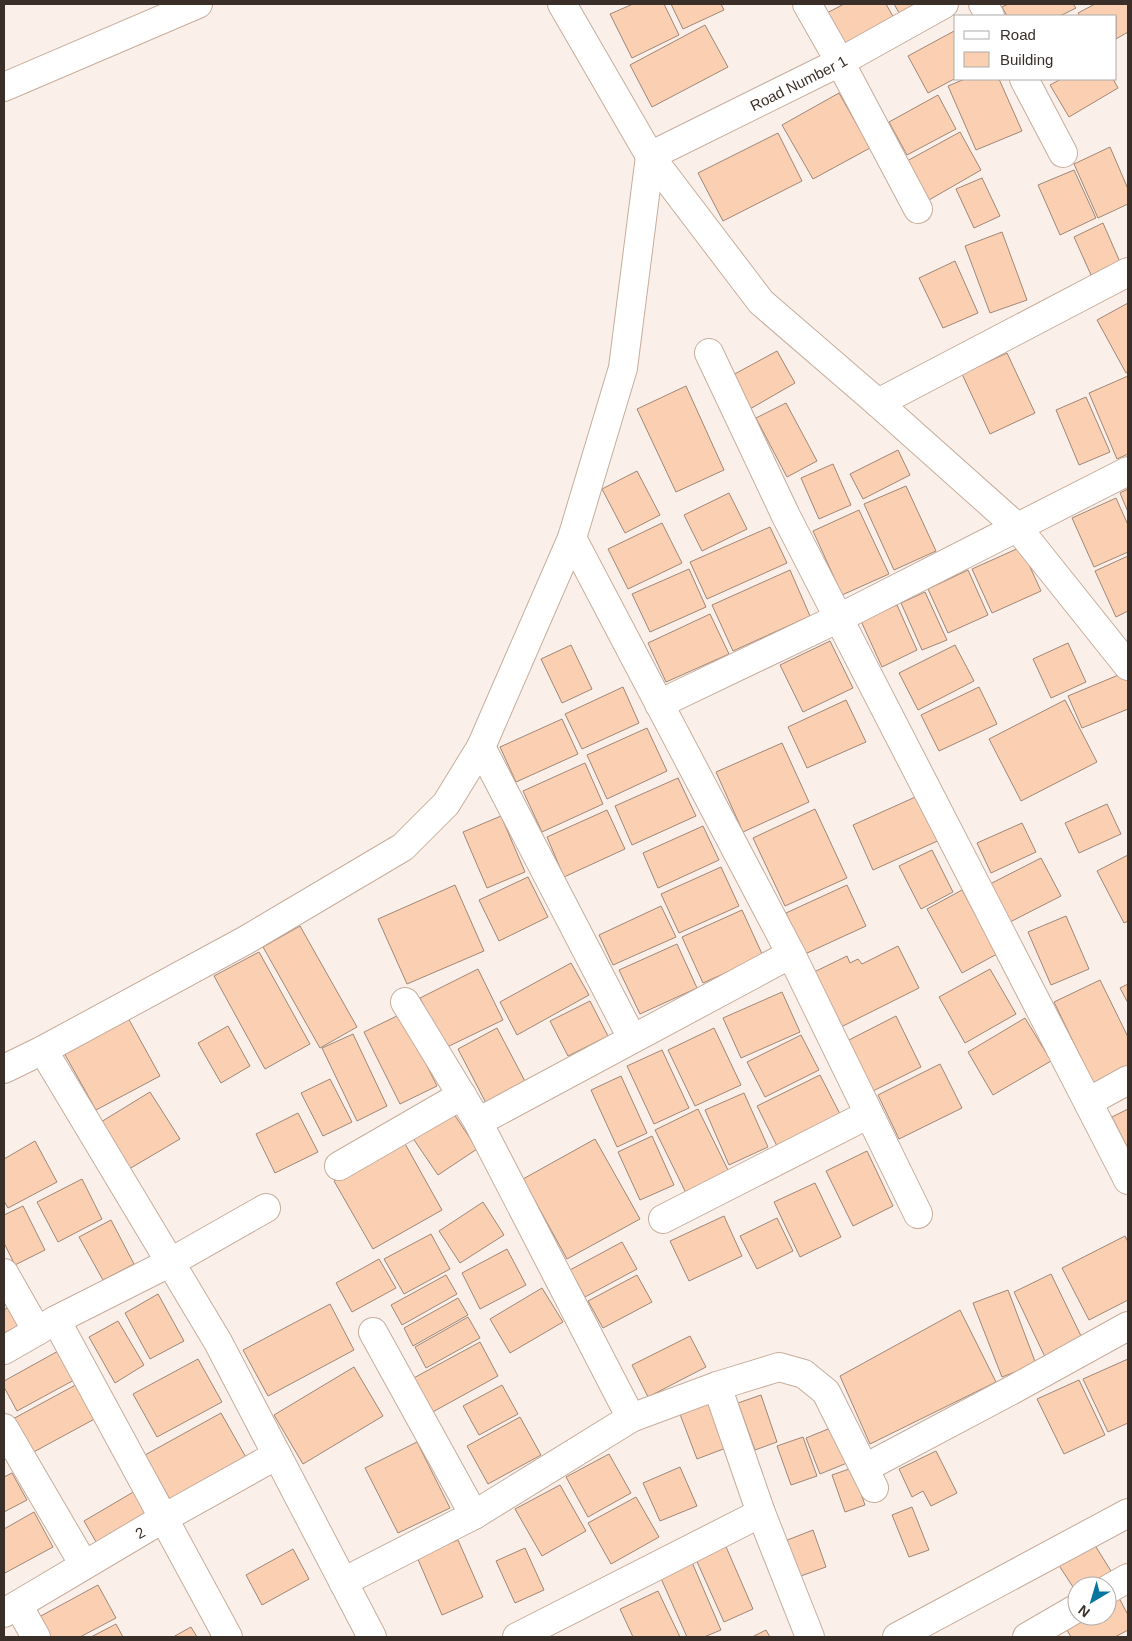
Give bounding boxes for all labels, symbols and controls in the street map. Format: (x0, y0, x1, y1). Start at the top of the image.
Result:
legend (954, 15, 1117, 80)
text: Road (1000, 26, 1036, 43)
street label: Road Number 1 (747, 51, 850, 114)
text: Building (1000, 51, 1053, 68)
street label: 2 (132, 1523, 148, 1542)
north arrow (1067, 1576, 1117, 1626)
text: N (1075, 1602, 1093, 1621)

